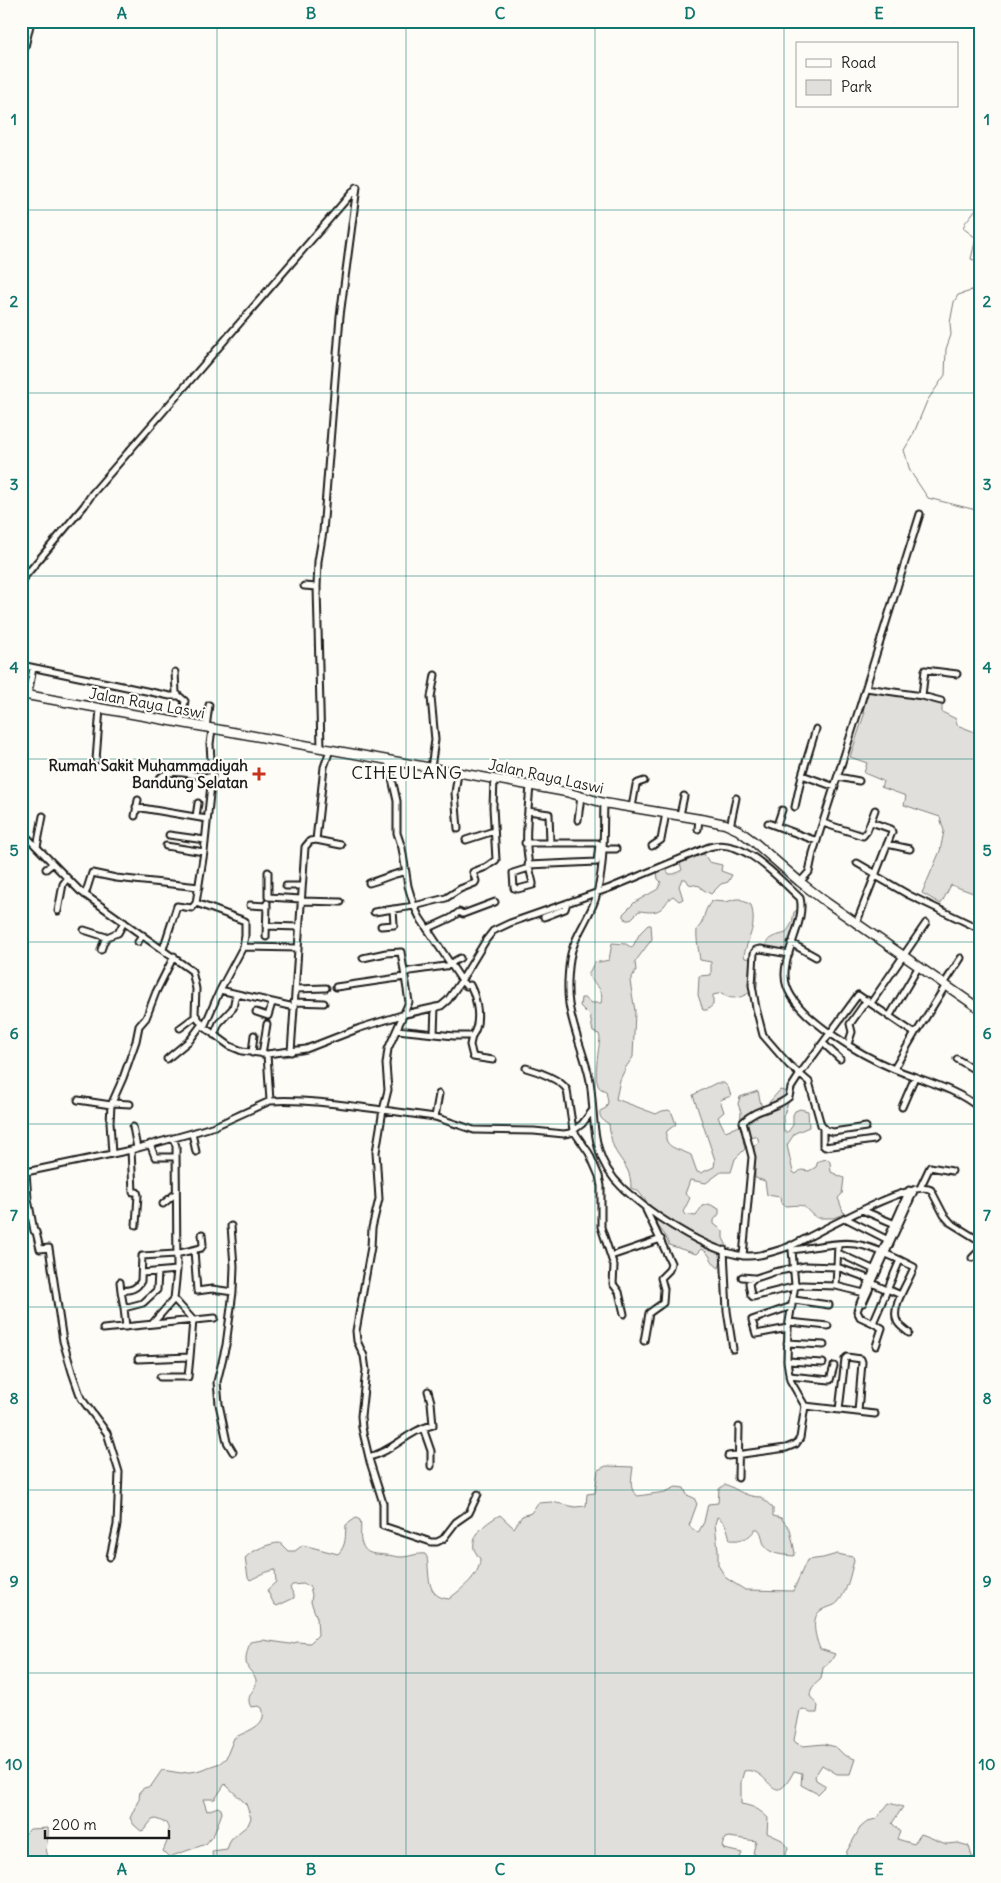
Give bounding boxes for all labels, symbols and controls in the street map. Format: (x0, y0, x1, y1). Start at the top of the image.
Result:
text: A (117, 3, 127, 23)
text: B (306, 3, 317, 23)
text: C (495, 3, 506, 23)
text: D (684, 3, 696, 23)
text: E (874, 3, 884, 23)
legend (796, 42, 958, 108)
text: Road (841, 53, 876, 72)
text: Park (841, 77, 872, 96)
text: 1 (11, 109, 17, 129)
text: 1 (984, 109, 990, 129)
text: 2 (10, 291, 19, 311)
text: 2 (983, 291, 992, 311)
text: 3 (9, 474, 19, 494)
text: 3 (982, 474, 992, 494)
text: 4 (9, 657, 19, 677)
text: 4 (982, 657, 992, 677)
street label: Jalan Raya Laswi (87, 683, 207, 723)
street label: Jalan Raya Laswi (487, 754, 605, 798)
place label: Rumah Sakit Muhammadiyah Bandung Selatan (49, 756, 248, 793)
district label: CIHEULANG (351, 761, 463, 784)
marker: Rumah Sakit Muhammadiyah Bandung Selatan (252, 767, 266, 781)
text: 5 (9, 840, 19, 860)
text: 5 (982, 840, 992, 860)
text: 6 (9, 1023, 19, 1043)
text: 6 (982, 1023, 992, 1043)
text: 7 (10, 1205, 18, 1225)
text: 7 (983, 1205, 991, 1225)
text: 8 (9, 1388, 19, 1408)
text: 8 (982, 1388, 992, 1408)
text: 9 (9, 1571, 19, 1591)
text: 9 (982, 1571, 992, 1591)
text: 10 (6, 1754, 22, 1774)
text: 10 (979, 1754, 995, 1774)
scale bar (45, 1808, 169, 1840)
text: 200 m (52, 1815, 97, 1834)
text: A (117, 1859, 127, 1879)
text: B (306, 1859, 317, 1879)
text: C (495, 1859, 506, 1879)
text: D (684, 1859, 696, 1879)
text: E (874, 1859, 884, 1879)

